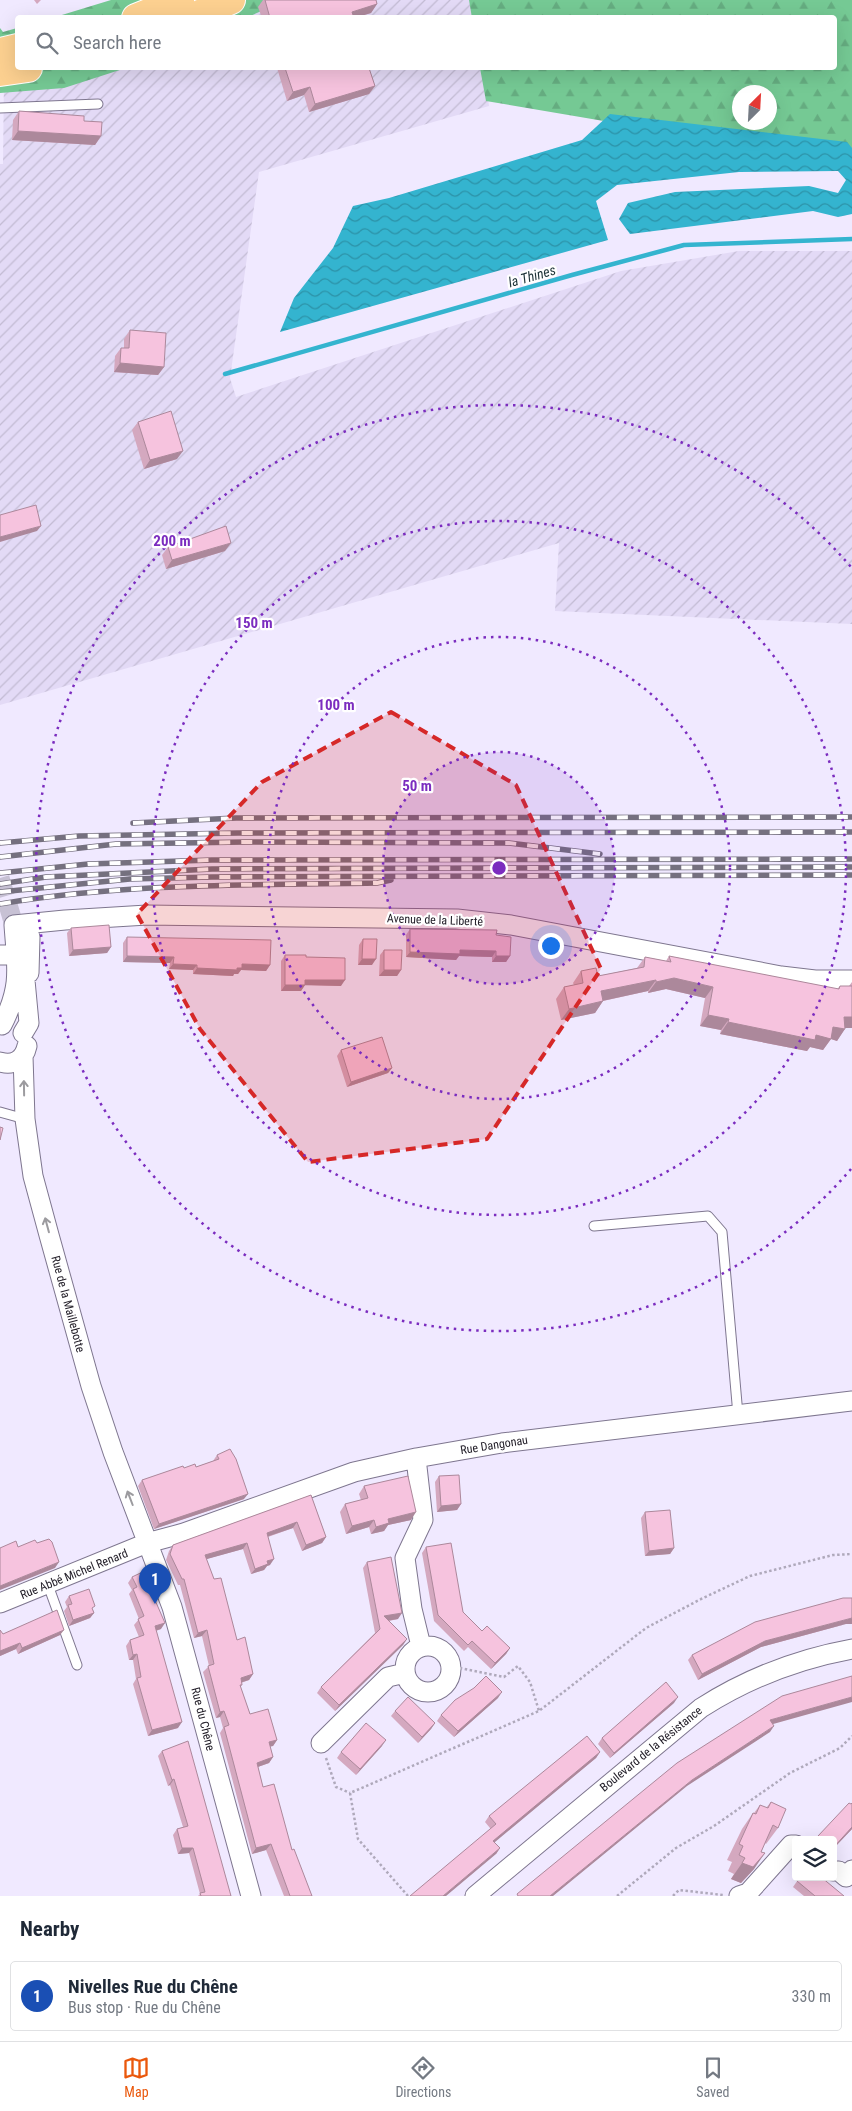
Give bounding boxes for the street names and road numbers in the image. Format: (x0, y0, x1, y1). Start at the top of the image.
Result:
street label: Avenue de la Liberté (387, 911, 484, 929)
street label: Rue de la Maillebotte (48, 1254, 88, 1354)
street label: Rue Dangonau (459, 1433, 529, 1457)
street label: Rue Abbé Michel Renard (18, 1546, 130, 1602)
street label: Rue du Chêne (188, 1686, 218, 1752)
street label: Boulevard de la Résistance (597, 1703, 705, 1794)

